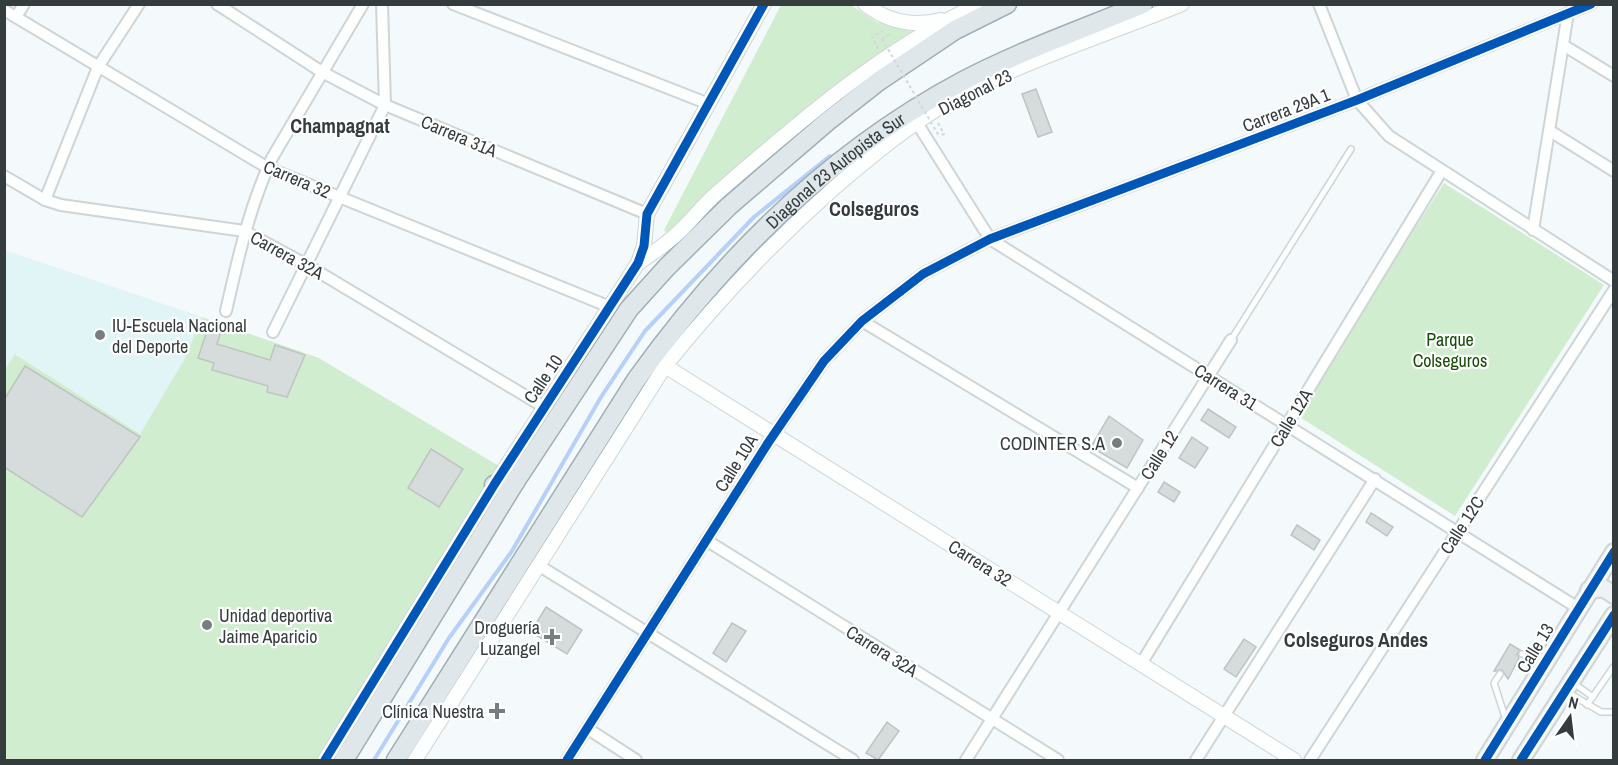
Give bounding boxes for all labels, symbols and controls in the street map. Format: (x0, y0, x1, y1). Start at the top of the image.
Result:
street label: Diagonal 23 (934, 63, 1016, 121)
street label: Carrera 29A 1 (1239, 82, 1334, 138)
street label: Diagonal 23 Autopista Sur (760, 106, 910, 234)
street label: Carrera 31A (417, 109, 501, 163)
district label: Champagnat (290, 112, 390, 139)
street label: Carrera 32 (260, 154, 334, 204)
district label: Colseguros (829, 195, 919, 222)
street label: Carrera 32A (246, 225, 328, 285)
place label: IU-Escuela Nacional del Deporte (112, 313, 247, 359)
park label: Parque Colseguros (1413, 327, 1487, 373)
marker: IU-Escuela Nacional del Deporte (93, 328, 107, 342)
street label: Calle 10 (517, 350, 569, 408)
street label: Carrera 31 (1189, 358, 1263, 417)
street label: Calle 12A (1264, 384, 1318, 452)
street label: Calle 12 (1134, 425, 1184, 485)
street label: Calle 10A (708, 429, 764, 497)
place label: CODINTER S.A (1000, 431, 1105, 456)
marker: CODINTER S.A (1110, 436, 1124, 450)
street label: Calle 12C (1434, 491, 1490, 559)
street label: Carrera 32 (943, 534, 1017, 592)
place label: Unidad deportiva Jaime Aparicio (219, 603, 332, 649)
place label: Droguería Luzangel (474, 615, 540, 661)
marker: Unidad deportiva Jaime Aparicio (200, 618, 214, 632)
street label: Calle 13 (1510, 618, 1560, 678)
street label: Carrera 32A (841, 619, 923, 683)
district label: Colseguros Andes (1284, 626, 1428, 653)
marker: Droguería Luzangel (545, 630, 559, 644)
north arrow (1540, 687, 1600, 747)
text: N (1566, 691, 1581, 714)
place label: Clínica Nuestra (382, 699, 484, 724)
marker: Clínica Nuestra (488, 702, 506, 720)

